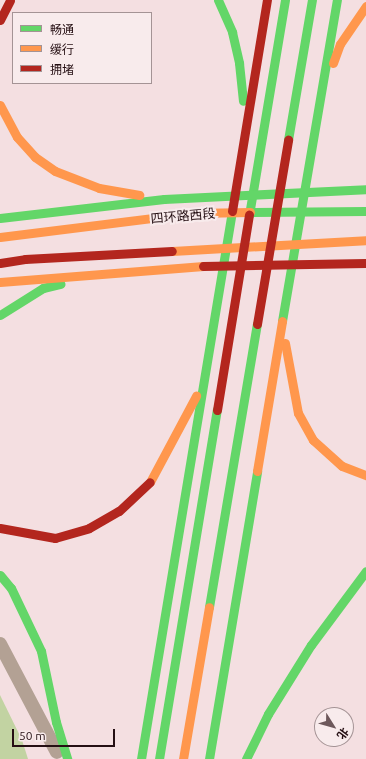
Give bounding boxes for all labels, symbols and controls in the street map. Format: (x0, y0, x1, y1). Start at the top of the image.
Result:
legend (12, 12, 152, 84)
text: 畅通 (50, 23, 74, 36)
text: 缓行 (50, 43, 74, 56)
text: 拥堵 (50, 63, 74, 76)
street label: 四环路西段 (150, 205, 216, 227)
north arrow (314, 707, 354, 747)
scale bar (14, 721, 117, 747)
text: 北 (335, 726, 351, 742)
text: 50 m (19, 729, 46, 742)

